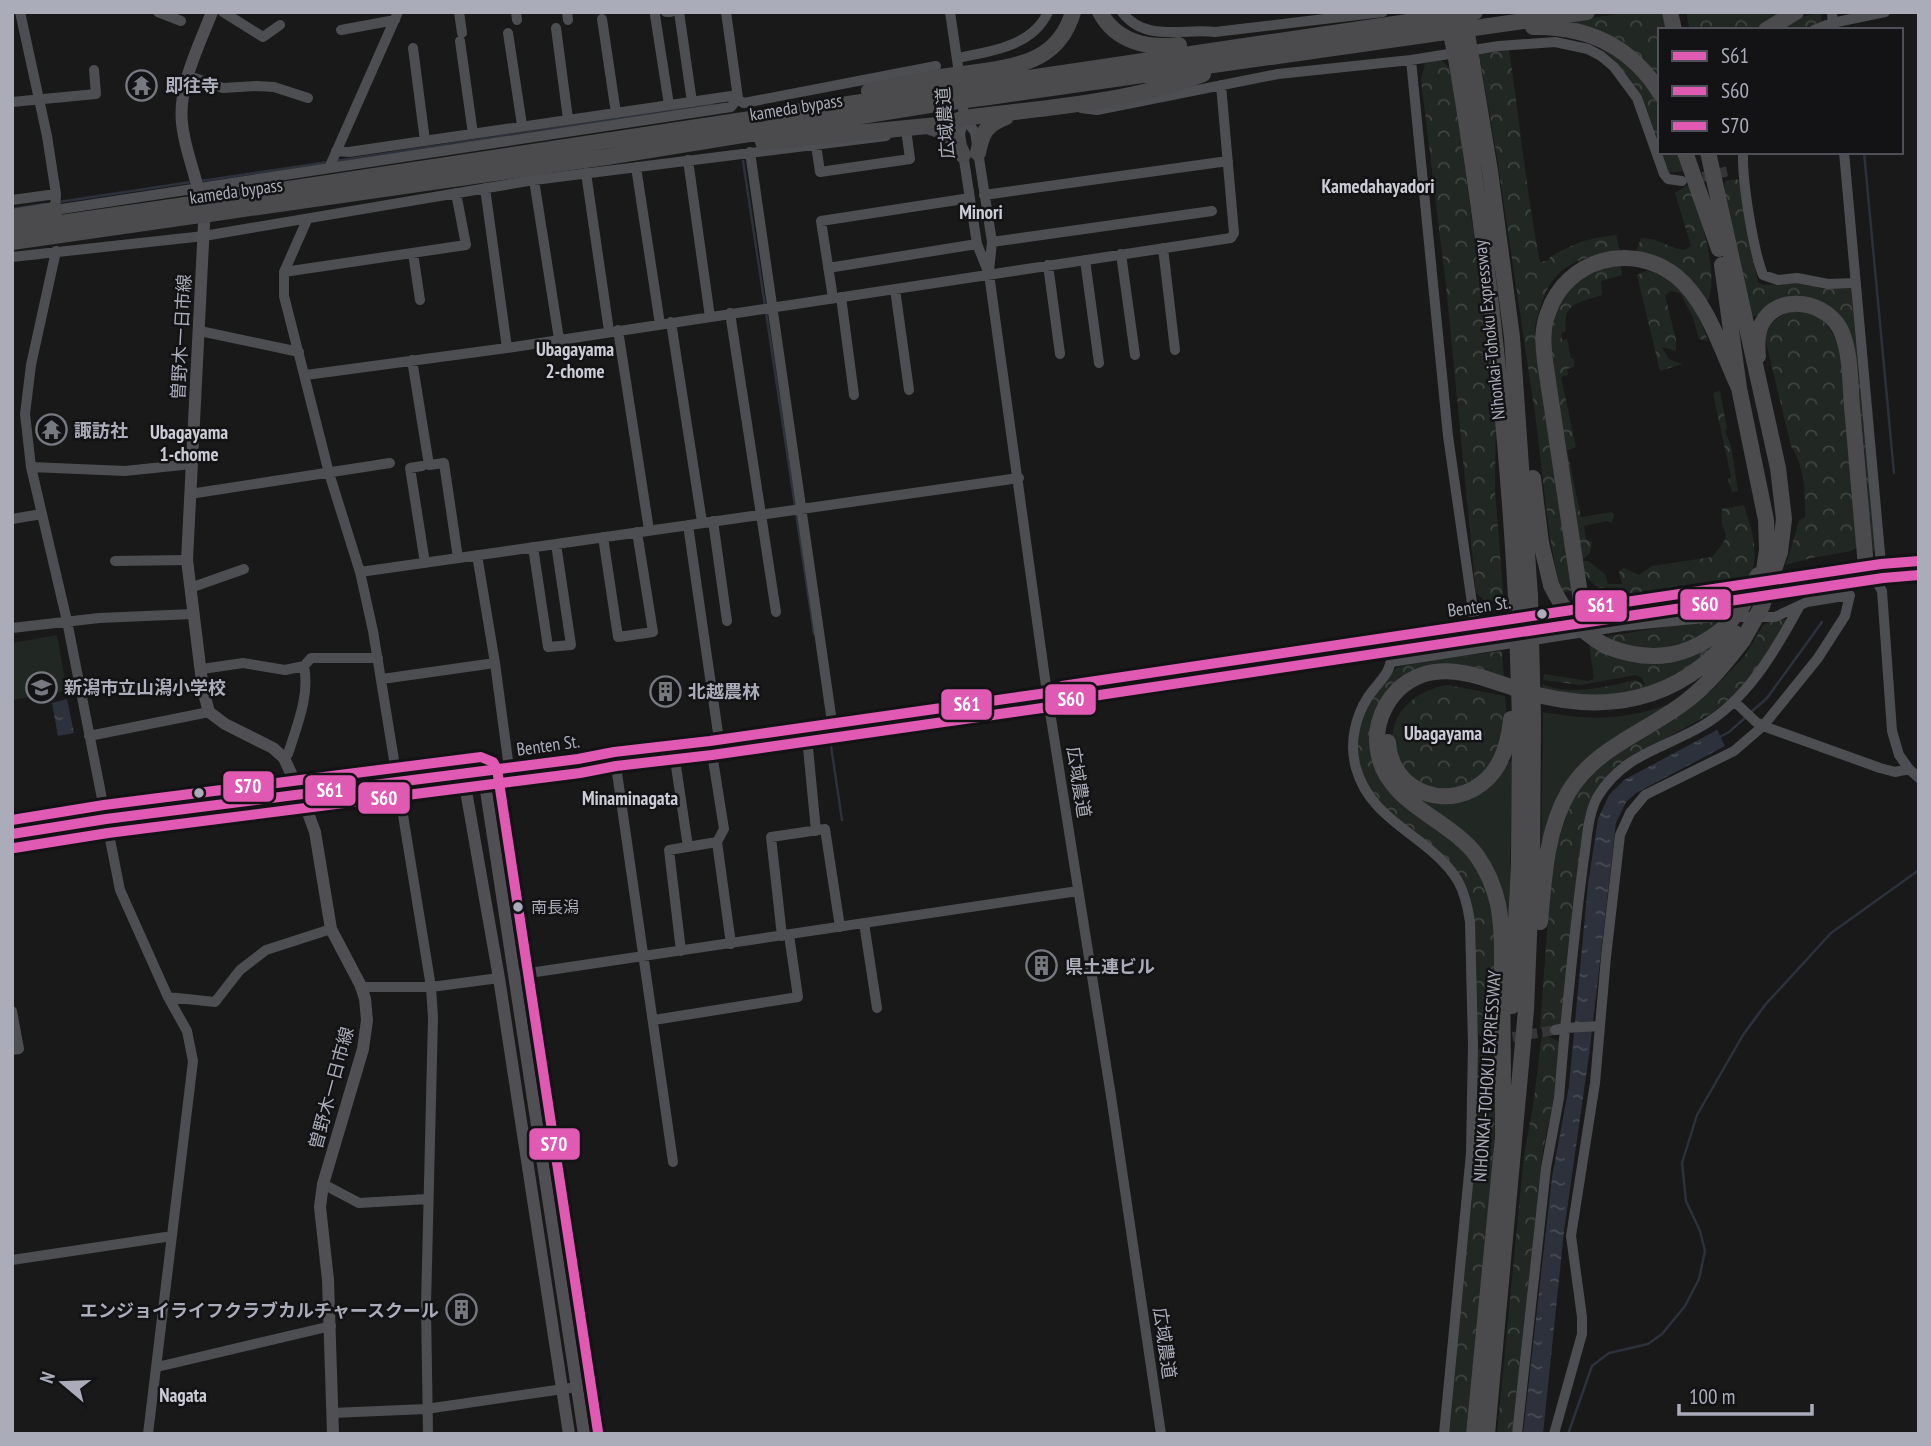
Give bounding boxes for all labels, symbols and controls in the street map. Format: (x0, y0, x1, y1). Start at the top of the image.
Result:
legend (1658, 28, 1903, 154)
text: S61 (1721, 42, 1749, 69)
temple icon: 即往寺 (125, 68, 159, 102)
place label: 即往寺 (165, 74, 219, 97)
text: S60 (1721, 77, 1749, 104)
street label: 広域農道 (931, 86, 959, 160)
street label: kameda bypass (748, 88, 844, 126)
text: S70 (1721, 112, 1749, 139)
street label: kameda bypass (188, 173, 284, 209)
district label: Kamedahayadori (1321, 174, 1435, 198)
district label: Minori (959, 200, 1003, 224)
street label: Nihonkai-Tohoku Expressway (1468, 239, 1510, 421)
street label: 曽野木一日市線 (166, 273, 196, 401)
district label: Ubagayama 2-chome (536, 337, 614, 383)
temple icon: 諏訪社 (34, 413, 68, 447)
place label: 諏訪社 (74, 419, 128, 442)
district label: Ubagayama 1-chome (150, 420, 228, 466)
line badge: S60 (1679, 588, 1732, 621)
line badge: S61 (1574, 589, 1628, 623)
street label: Benten St. (1446, 590, 1512, 622)
text: S60 (1692, 592, 1718, 616)
text: S61 (1588, 593, 1614, 617)
unlabelled marker (1535, 607, 1549, 621)
school or university icon: 新潟市立山潟小学校 (24, 670, 58, 704)
building icon: 北越農林 (648, 674, 682, 708)
place label: 新潟市立山潟小学校 (64, 676, 226, 699)
place label: 北越農林 (688, 680, 760, 703)
line badge: S60 (1044, 683, 1097, 716)
text: S60 (1058, 687, 1084, 711)
line badge: S61 (940, 688, 993, 721)
text: S61 (954, 692, 980, 716)
district label: Ubagayama (1404, 721, 1482, 745)
street label: Benten St. (515, 729, 581, 761)
street label: 広域農道 (1062, 745, 1096, 819)
line badge: S70 (222, 770, 275, 803)
text: S70 (235, 774, 261, 798)
line badge: S61 (304, 774, 357, 807)
text: S61 (317, 778, 343, 802)
line badge: S60 (357, 781, 411, 815)
unlabelled marker (192, 786, 206, 800)
text: S60 (371, 786, 397, 810)
district label: Minaminagata (582, 786, 678, 810)
place label: 南長潟 (531, 897, 579, 917)
marker: 南長潟 (511, 900, 525, 914)
building icon: 県土連ビル (1025, 949, 1059, 983)
place label: 県土連ビル (1065, 955, 1155, 978)
street label: NIHONKAI-TOHOKU EXPRESSWAY (1468, 969, 1506, 1183)
street label: 曽野木一日市線 (304, 1024, 358, 1152)
line badge: S70 (528, 1127, 581, 1161)
text: S70 (541, 1132, 567, 1156)
building icon: エンジョイライフクラブカルチャースクール (445, 1293, 479, 1327)
place label: エンジョイライフクラブカルチャースクール (80, 1299, 439, 1322)
street label: 広域農道 (1149, 1306, 1181, 1380)
north arrow (28, 1348, 98, 1418)
text: N (34, 1369, 60, 1386)
scale bar (1679, 1372, 1812, 1416)
district label: Nagata (159, 1383, 207, 1407)
text: 100 m (1689, 1383, 1735, 1410)

